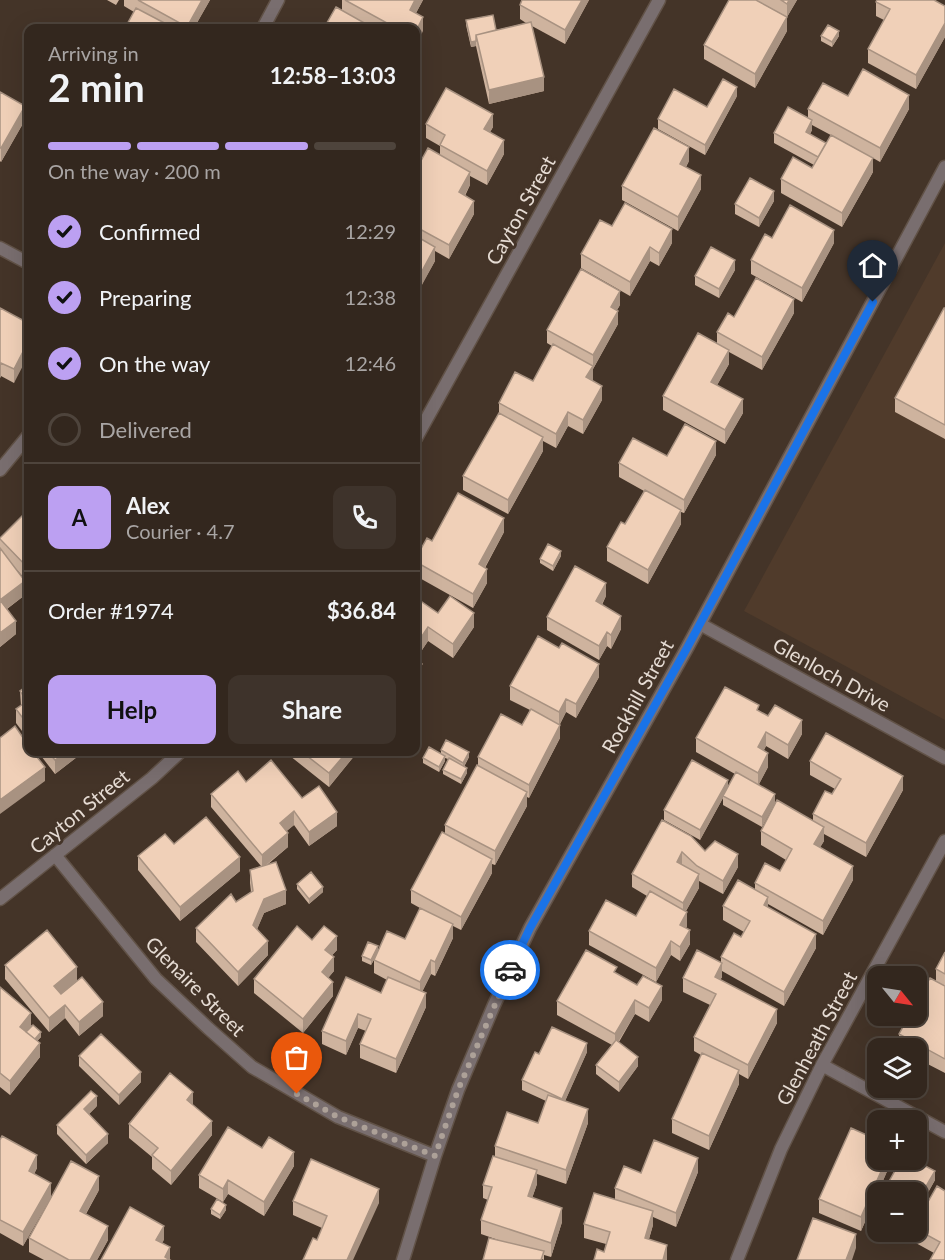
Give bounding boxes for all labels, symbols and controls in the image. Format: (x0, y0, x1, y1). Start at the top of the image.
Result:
text: Arriving in (48, 41, 139, 65)
text: 12:58–13:03 (270, 62, 396, 89)
text: 2 min (48, 64, 145, 110)
street label: Cayton Street (480, 151, 560, 269)
text: On the way · 200 m (48, 159, 221, 183)
icon: check (48, 215, 81, 248)
text: Confirmed (99, 218, 201, 245)
text: 12:29 (345, 219, 396, 243)
pin (847, 240, 898, 302)
icon: home (856, 249, 889, 282)
icon: check (48, 281, 81, 314)
text: Preparing (99, 284, 191, 311)
text: 12:38 (345, 285, 396, 309)
icon: check (48, 347, 81, 380)
text: On the way (99, 350, 210, 377)
text: 12:46 (345, 351, 396, 375)
text: Delivered (99, 416, 192, 443)
button: phone (333, 486, 396, 549)
text: Alex (126, 492, 170, 519)
text: A (72, 504, 87, 531)
text: Courier · 4.7 (126, 519, 235, 543)
text: Order #1974 (48, 597, 174, 624)
text: $36.84 (327, 597, 396, 624)
street label: Glenloch Drive (769, 632, 895, 716)
street label: Rockhill Street (596, 635, 678, 757)
button: Help (48, 675, 216, 744)
button: Share (228, 675, 396, 744)
street label: Cayton Street (25, 764, 133, 858)
street label: Glenaire Street (141, 931, 251, 1041)
courier (480, 940, 540, 1000)
icon: car (494, 954, 527, 987)
north arrow (867, 966, 927, 1026)
map controls (867, 966, 927, 1242)
street label: Glenheath Street (771, 967, 861, 1109)
pin (271, 1032, 322, 1094)
button: layers (867, 1038, 927, 1098)
icon: bag (280, 1041, 313, 1074)
button: + (867, 1110, 927, 1170)
button: − (867, 1182, 927, 1242)

